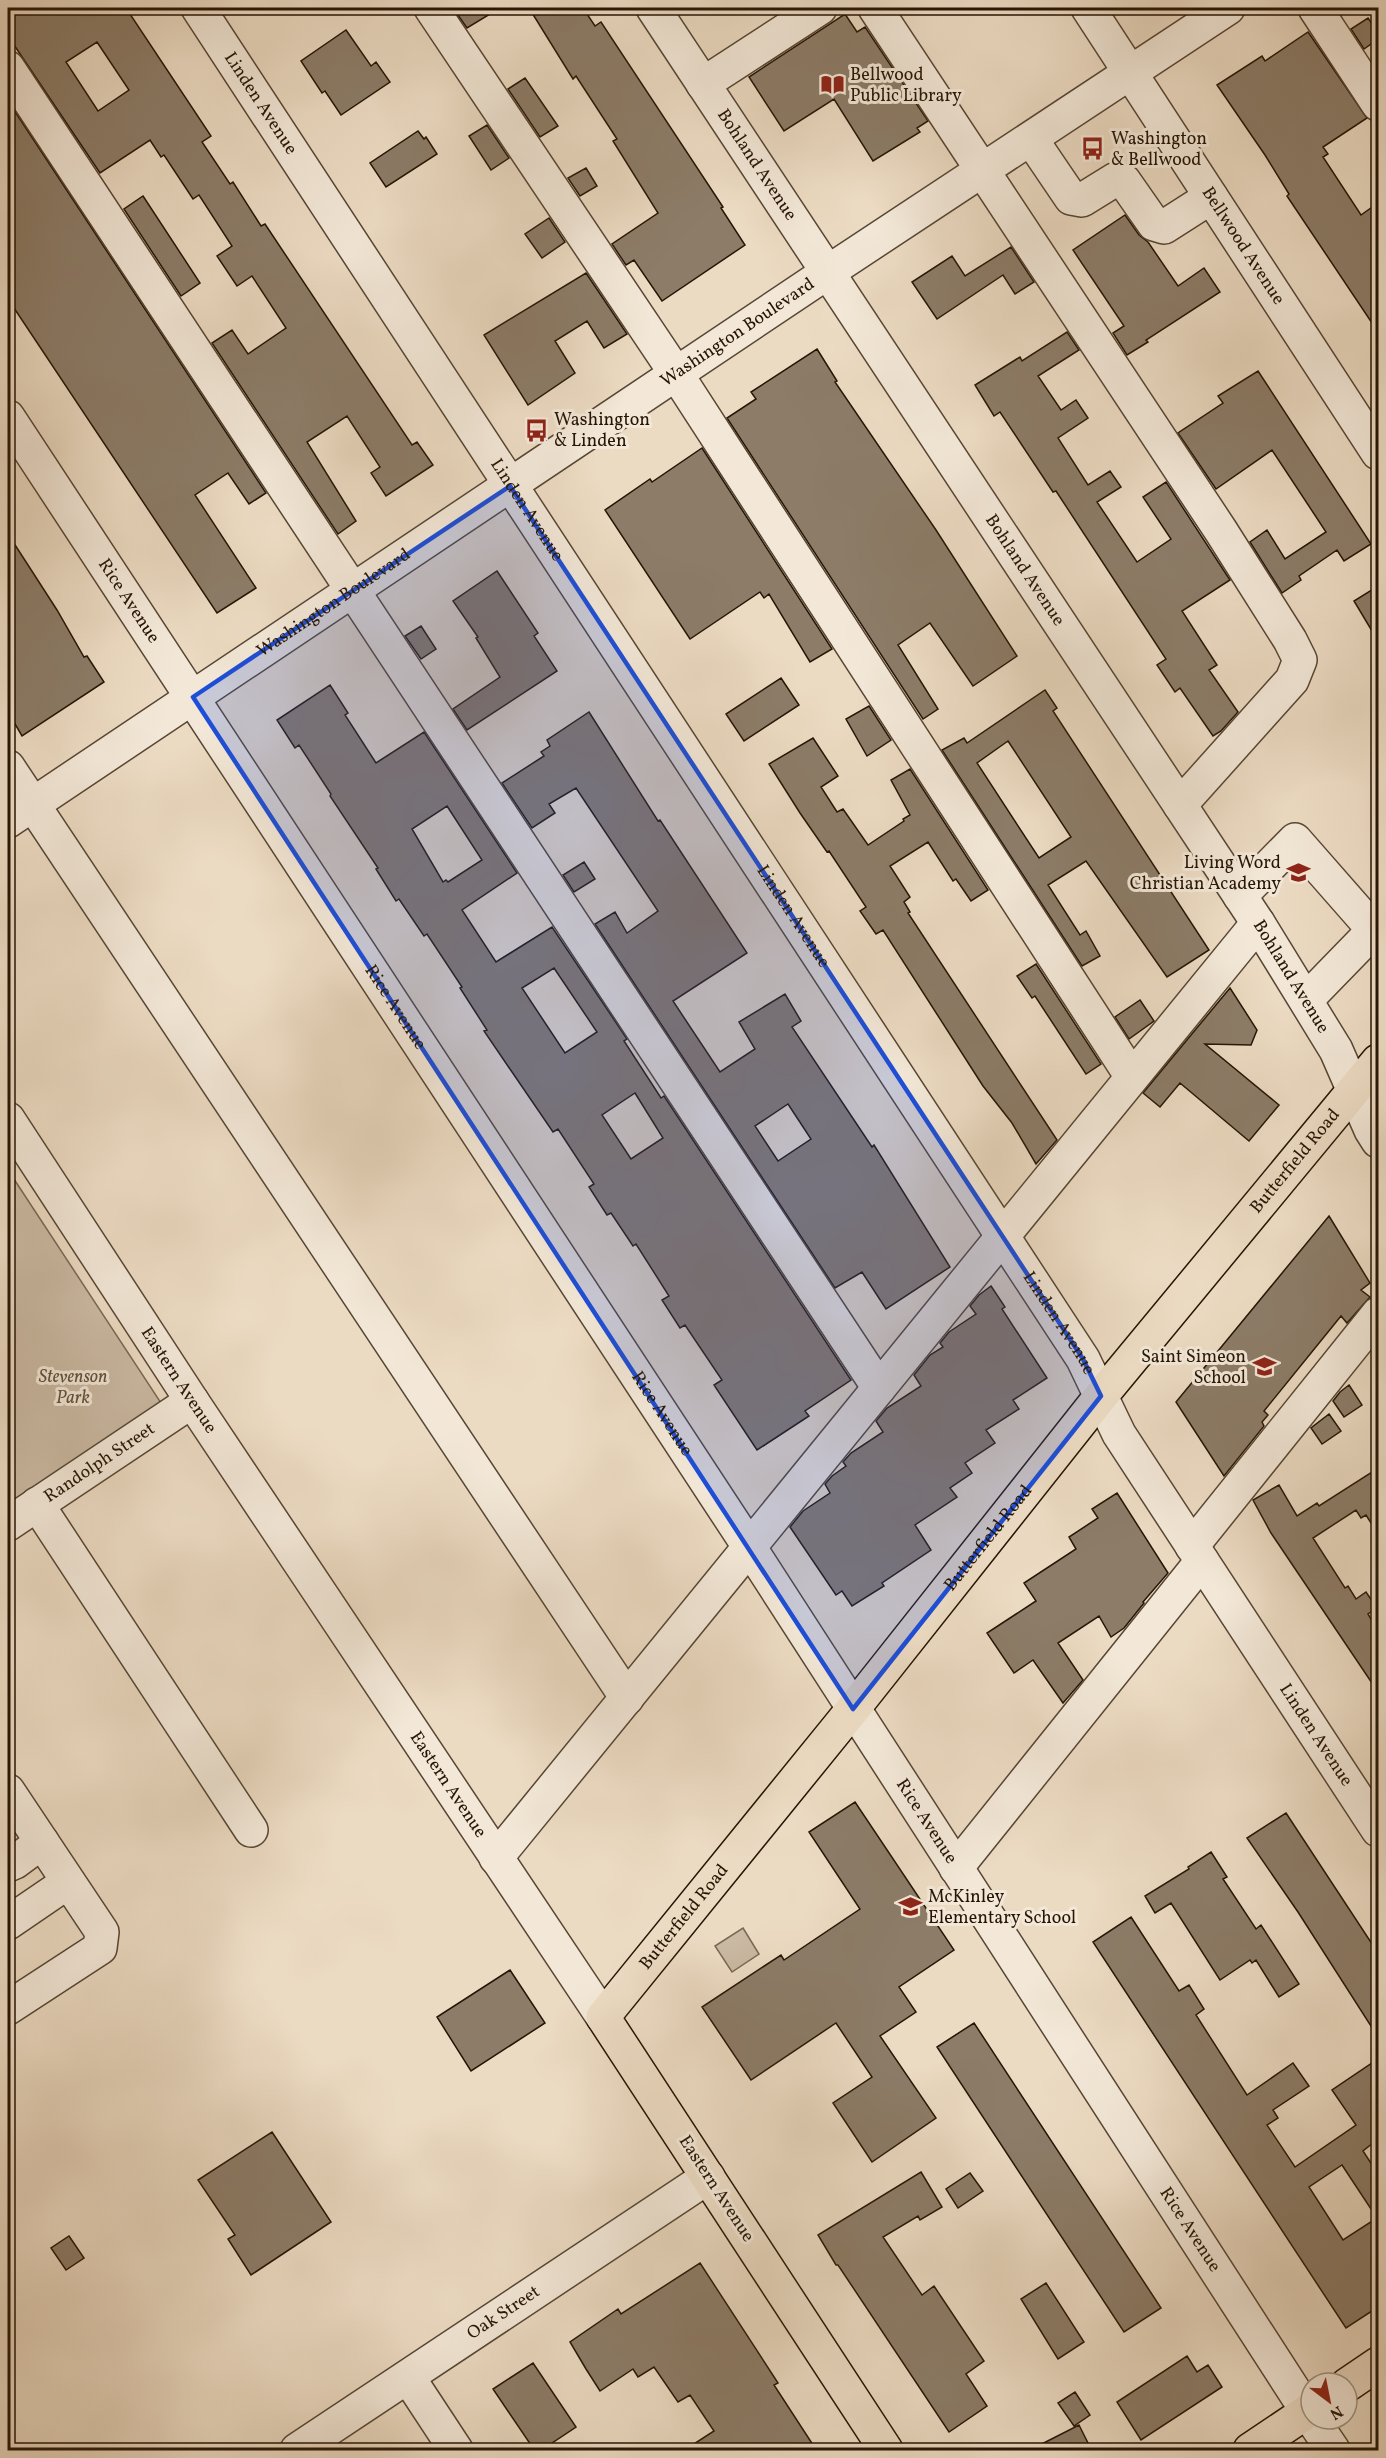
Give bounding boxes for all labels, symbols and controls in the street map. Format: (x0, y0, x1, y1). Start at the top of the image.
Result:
street label: Linden Avenue (218, 47, 303, 160)
place label: Bellwood Public Library (850, 63, 962, 109)
library icon: Bellwood Public Library (819, 72, 845, 98)
street label: Bohland Avenue (711, 104, 803, 226)
place label: Washington & Bellwood (1111, 127, 1207, 173)
bus stop icon: Washington & Bellwood (1080, 136, 1106, 162)
street label: Bellwood Avenue (1195, 182, 1291, 310)
street label: Washington Boulevard (656, 272, 820, 393)
place label: Washington & Linden (554, 408, 650, 454)
bus stop icon: Washington & Linden (523, 417, 549, 443)
street label: Linden Avenue (484, 454, 570, 566)
street label: Bohland Avenue (979, 509, 1071, 631)
street label: Washington Boulevard (252, 542, 416, 664)
street label: Rice Avenue (92, 554, 166, 648)
place label: Living Word Christian Academy (1130, 851, 1281, 897)
street label: Linden Avenue (750, 860, 836, 973)
school or university icon: Living Word Christian Academy (1286, 860, 1312, 886)
street label: Bohland Avenue (1247, 915, 1335, 1038)
street label: Rice Avenue (358, 960, 432, 1055)
street label: Butterfield Road (1244, 1103, 1346, 1219)
street label: Linden Avenue (1017, 1267, 1101, 1379)
street label: Eastern Avenue (134, 1322, 223, 1439)
place label: Saint Simeon School (1141, 1345, 1246, 1391)
school or university icon: Saint Simeon School (1251, 1354, 1277, 1380)
park label: Stevenson Park (39, 1365, 107, 1411)
street label: Rice Avenue (625, 1366, 699, 1461)
street label: Randolph Street (39, 1417, 160, 1509)
street label: Butterfield Road (938, 1480, 1038, 1597)
street label: Linden Avenue (1273, 1679, 1359, 1791)
street label: Eastern Avenue (403, 1727, 493, 1843)
street label: Rice Avenue (890, 1774, 963, 1869)
street label: Butterfield Road (634, 1859, 735, 1975)
place label: McKinley Elementary School (928, 1885, 1076, 1931)
school or university icon: McKinley Elementary School (897, 1894, 923, 1920)
street label: Eastern Avenue (672, 2131, 760, 2247)
street label: Rice Avenue (1153, 2182, 1227, 2277)
street label: Oak Street (462, 2279, 545, 2346)
north arrow (1299, 2371, 1359, 2431)
text: N (1325, 2400, 1347, 2425)

